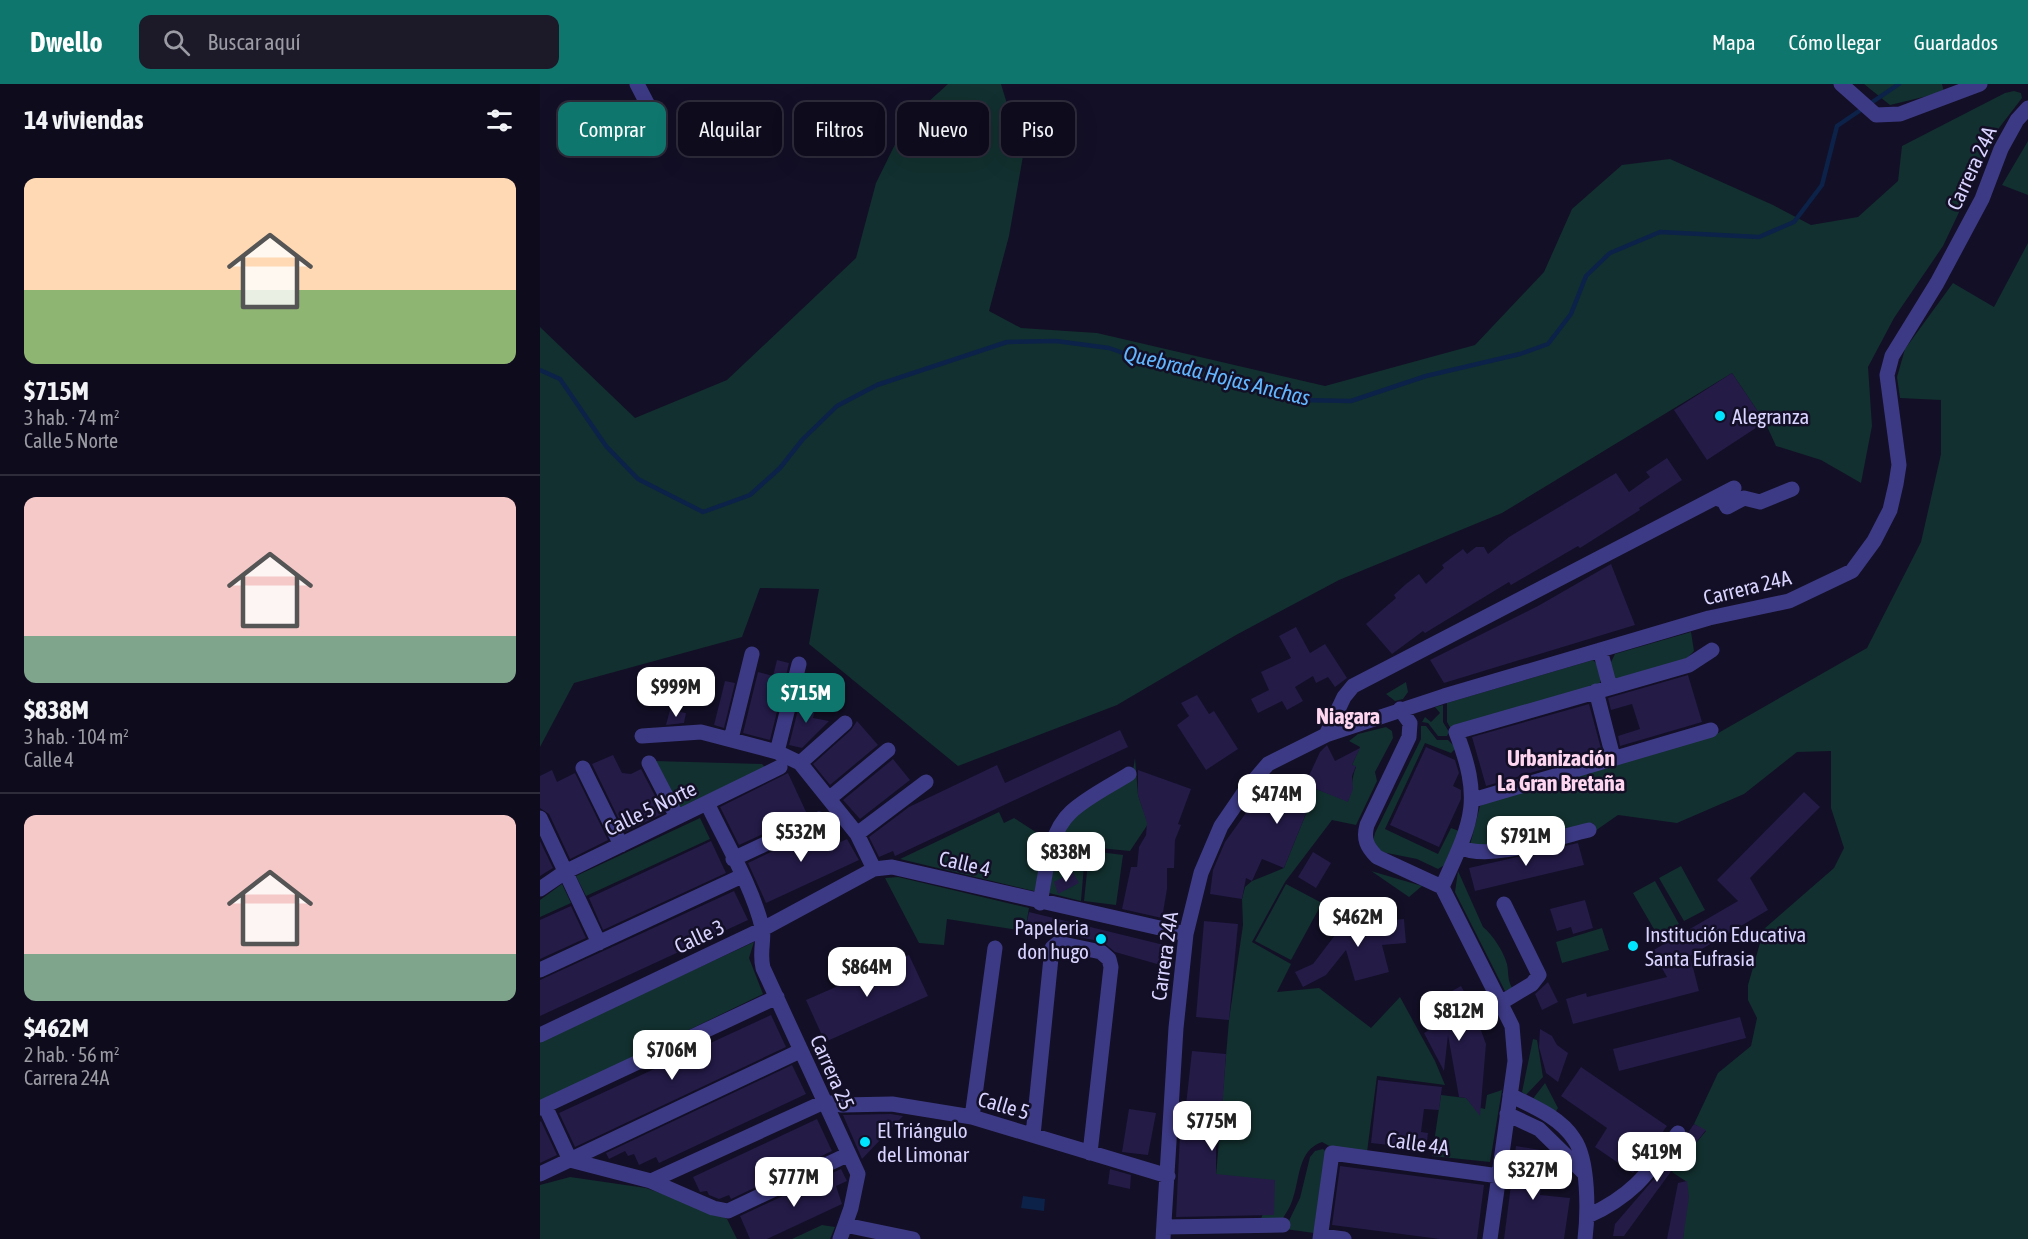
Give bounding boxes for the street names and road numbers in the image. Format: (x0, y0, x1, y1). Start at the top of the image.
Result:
street label: Carrera 24A (1941, 122, 2001, 214)
street label: Carrera 24A (1701, 564, 1794, 609)
street label: Calle 5 Norte (600, 776, 700, 840)
street label: Calle 4 (937, 845, 993, 881)
street label: Carrera 24A (1146, 909, 1182, 1002)
street label: Calle 3 (670, 914, 728, 958)
street label: Carrera 25 (806, 1031, 860, 1113)
street label: Calle 5 (975, 1086, 1033, 1124)
street label: Calle 4A (1385, 1127, 1451, 1159)

